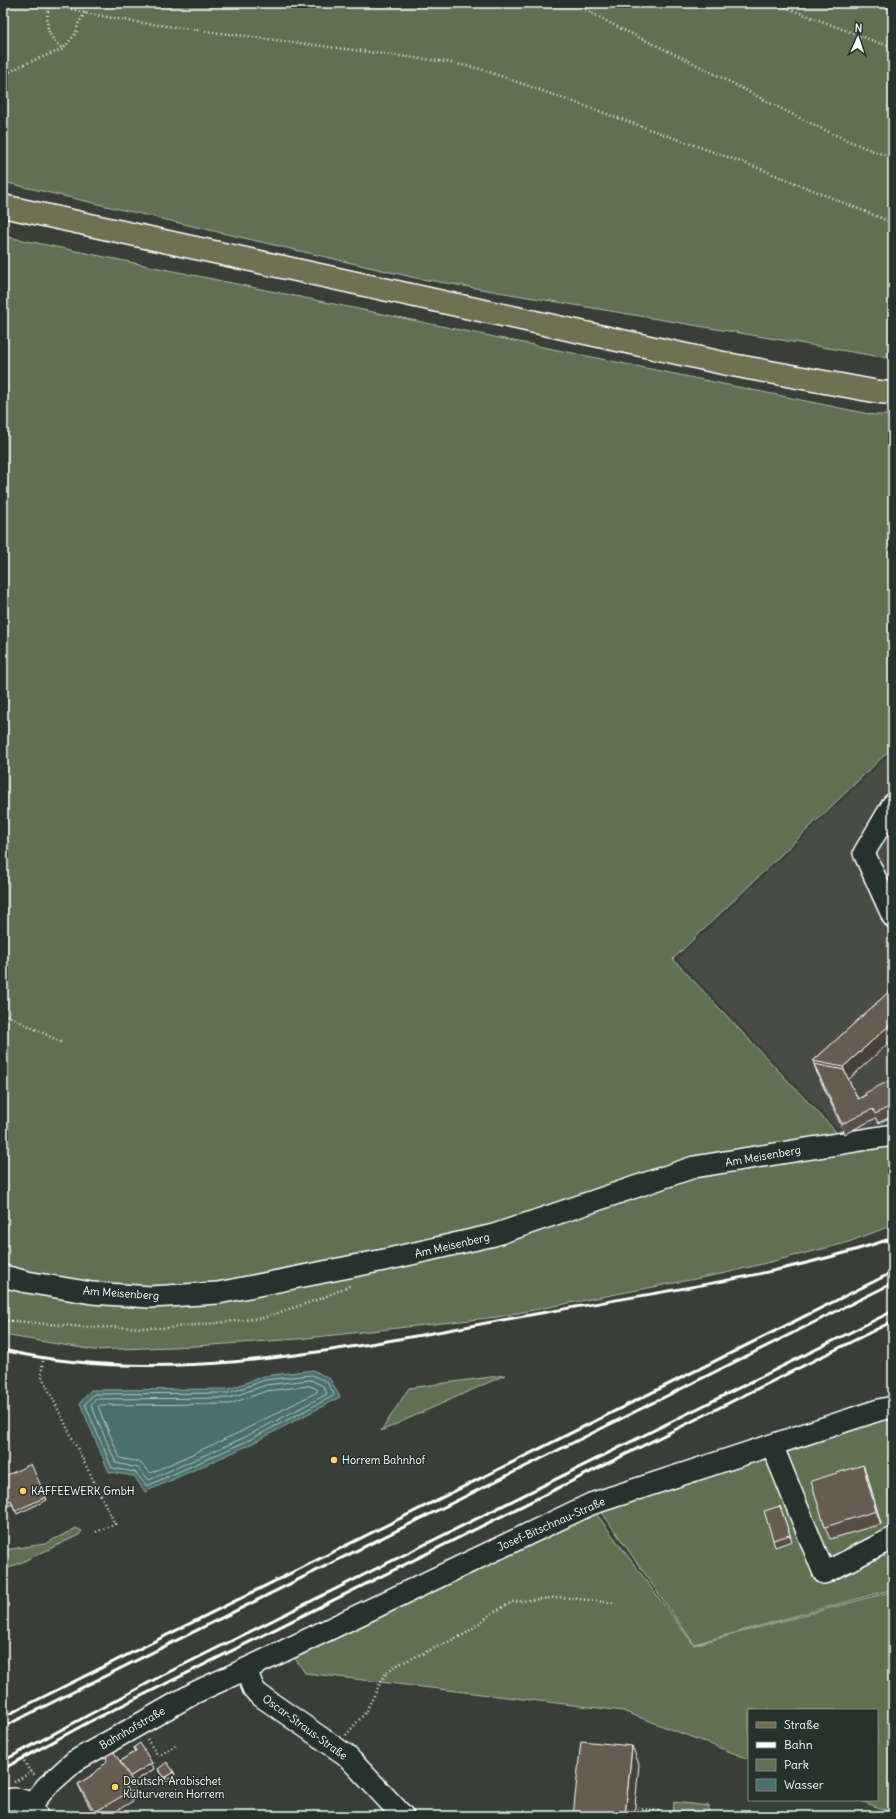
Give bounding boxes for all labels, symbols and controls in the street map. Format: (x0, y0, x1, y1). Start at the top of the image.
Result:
north arrow (838, 18, 878, 58)
text: N (854, 21, 863, 35)
street label: Am Meisenberg (724, 1142, 802, 1170)
street label: Am Meisenberg (413, 1230, 491, 1260)
street label: Am Meisenberg (82, 1283, 160, 1303)
place label: Horrem Bahnhof (342, 1453, 426, 1467)
marker: Horrem Bahnhof (329, 1455, 339, 1465)
place label: KAFFEEWERK GmbH (31, 1484, 135, 1498)
marker: KAFFEEWERK GmbH (18, 1486, 28, 1496)
street label: Josef-Bitschnau-Straße (495, 1494, 607, 1554)
street label: Oscar-Straus-Straße (260, 1691, 350, 1763)
street label: Bahnhofstraße (97, 1704, 167, 1752)
legend (748, 1709, 878, 1801)
text: Straße (784, 1717, 819, 1732)
text: Bahn (784, 1737, 813, 1752)
text: Park (784, 1757, 809, 1772)
place label: Deutsch-Arabischet Kulturverein Horrem (123, 1774, 225, 1801)
text: Wasser (784, 1777, 824, 1792)
marker: Deutsch-Arabischet Kulturverein Horrem (110, 1782, 120, 1792)

